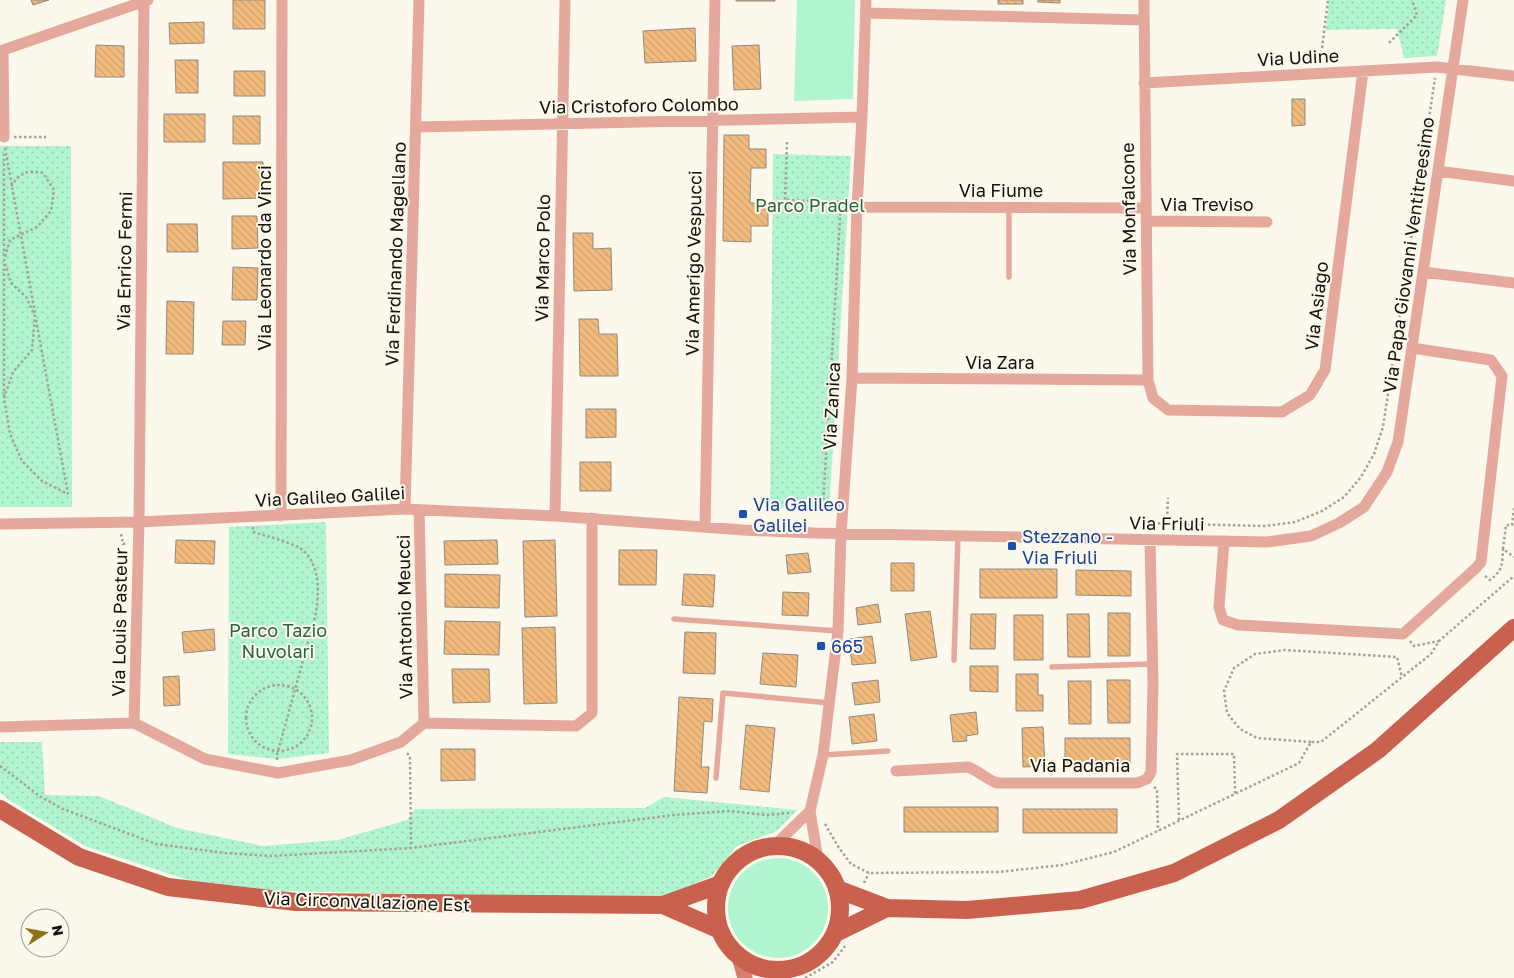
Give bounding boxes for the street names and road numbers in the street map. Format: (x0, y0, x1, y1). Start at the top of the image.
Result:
street label: Via Udine (1256, 44, 1340, 70)
street label: Via Cristoforo Colombo (539, 92, 739, 118)
street label: Via Papa Giovanni Ventitreesimo (1378, 116, 1438, 394)
street label: Via Ferdinando Magellano (380, 141, 410, 367)
street label: Via Monfalcone (1116, 142, 1140, 276)
street label: Via Leonardo da Vinci (253, 165, 275, 351)
street label: Via Amerigo Vespucci (680, 170, 706, 356)
street label: Via Fiume (959, 179, 1043, 201)
street label: Via Enrico Fermi (112, 191, 136, 331)
street label: Via Treviso (1160, 193, 1254, 215)
street label: Via Marco Polo (530, 194, 554, 322)
street label: Via Asiago (1300, 260, 1332, 352)
street label: Via Zara (965, 351, 1035, 373)
street label: Via Zanica (818, 361, 844, 451)
street label: Via Galileo Galilei (254, 481, 406, 511)
street label: Via Friuli (1129, 511, 1205, 535)
street label: Via Antonio Meucci (392, 534, 416, 700)
street label: Via Louis Pasteur (107, 547, 131, 697)
street label: Via Padania (1030, 754, 1130, 776)
street label: Via Circonvallazione Est (263, 886, 471, 916)

